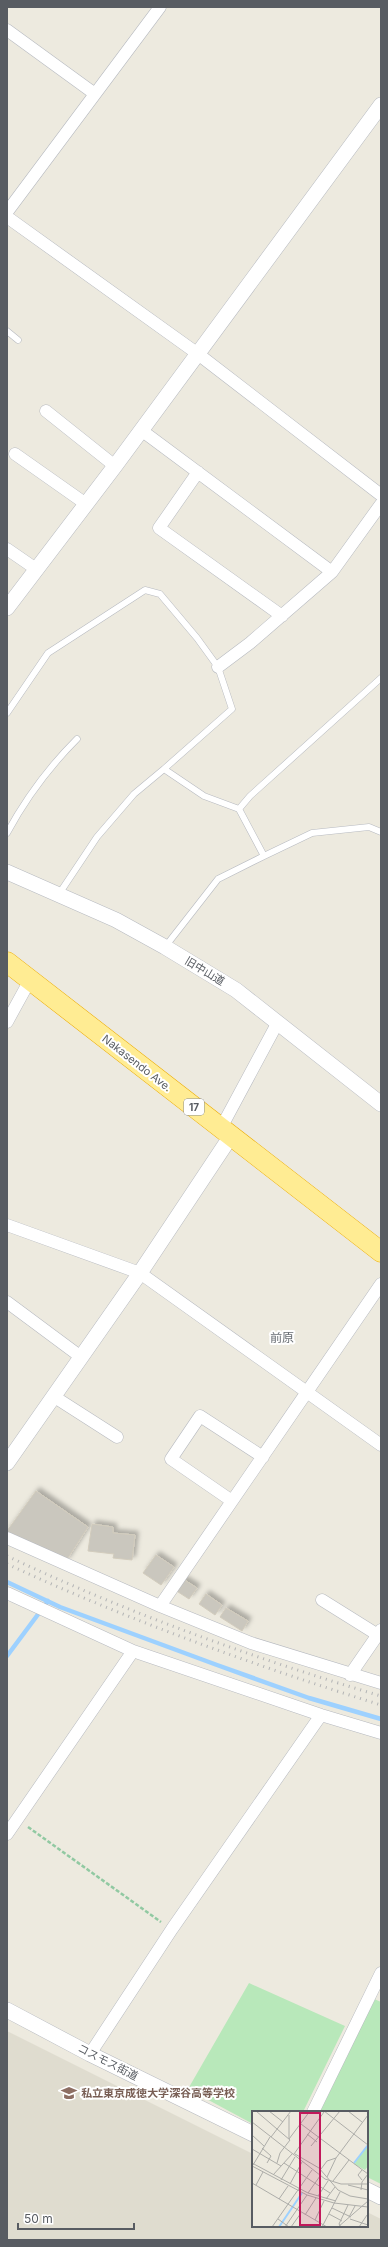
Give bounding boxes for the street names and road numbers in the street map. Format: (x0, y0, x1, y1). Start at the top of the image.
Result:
street label: 旧中山道 (183, 954, 227, 988)
street label: Nakasendo Ave. (100, 1032, 174, 1094)
road number: 17 (184, 1099, 204, 1115)
street label: コスモス街道 (75, 2041, 141, 2083)

